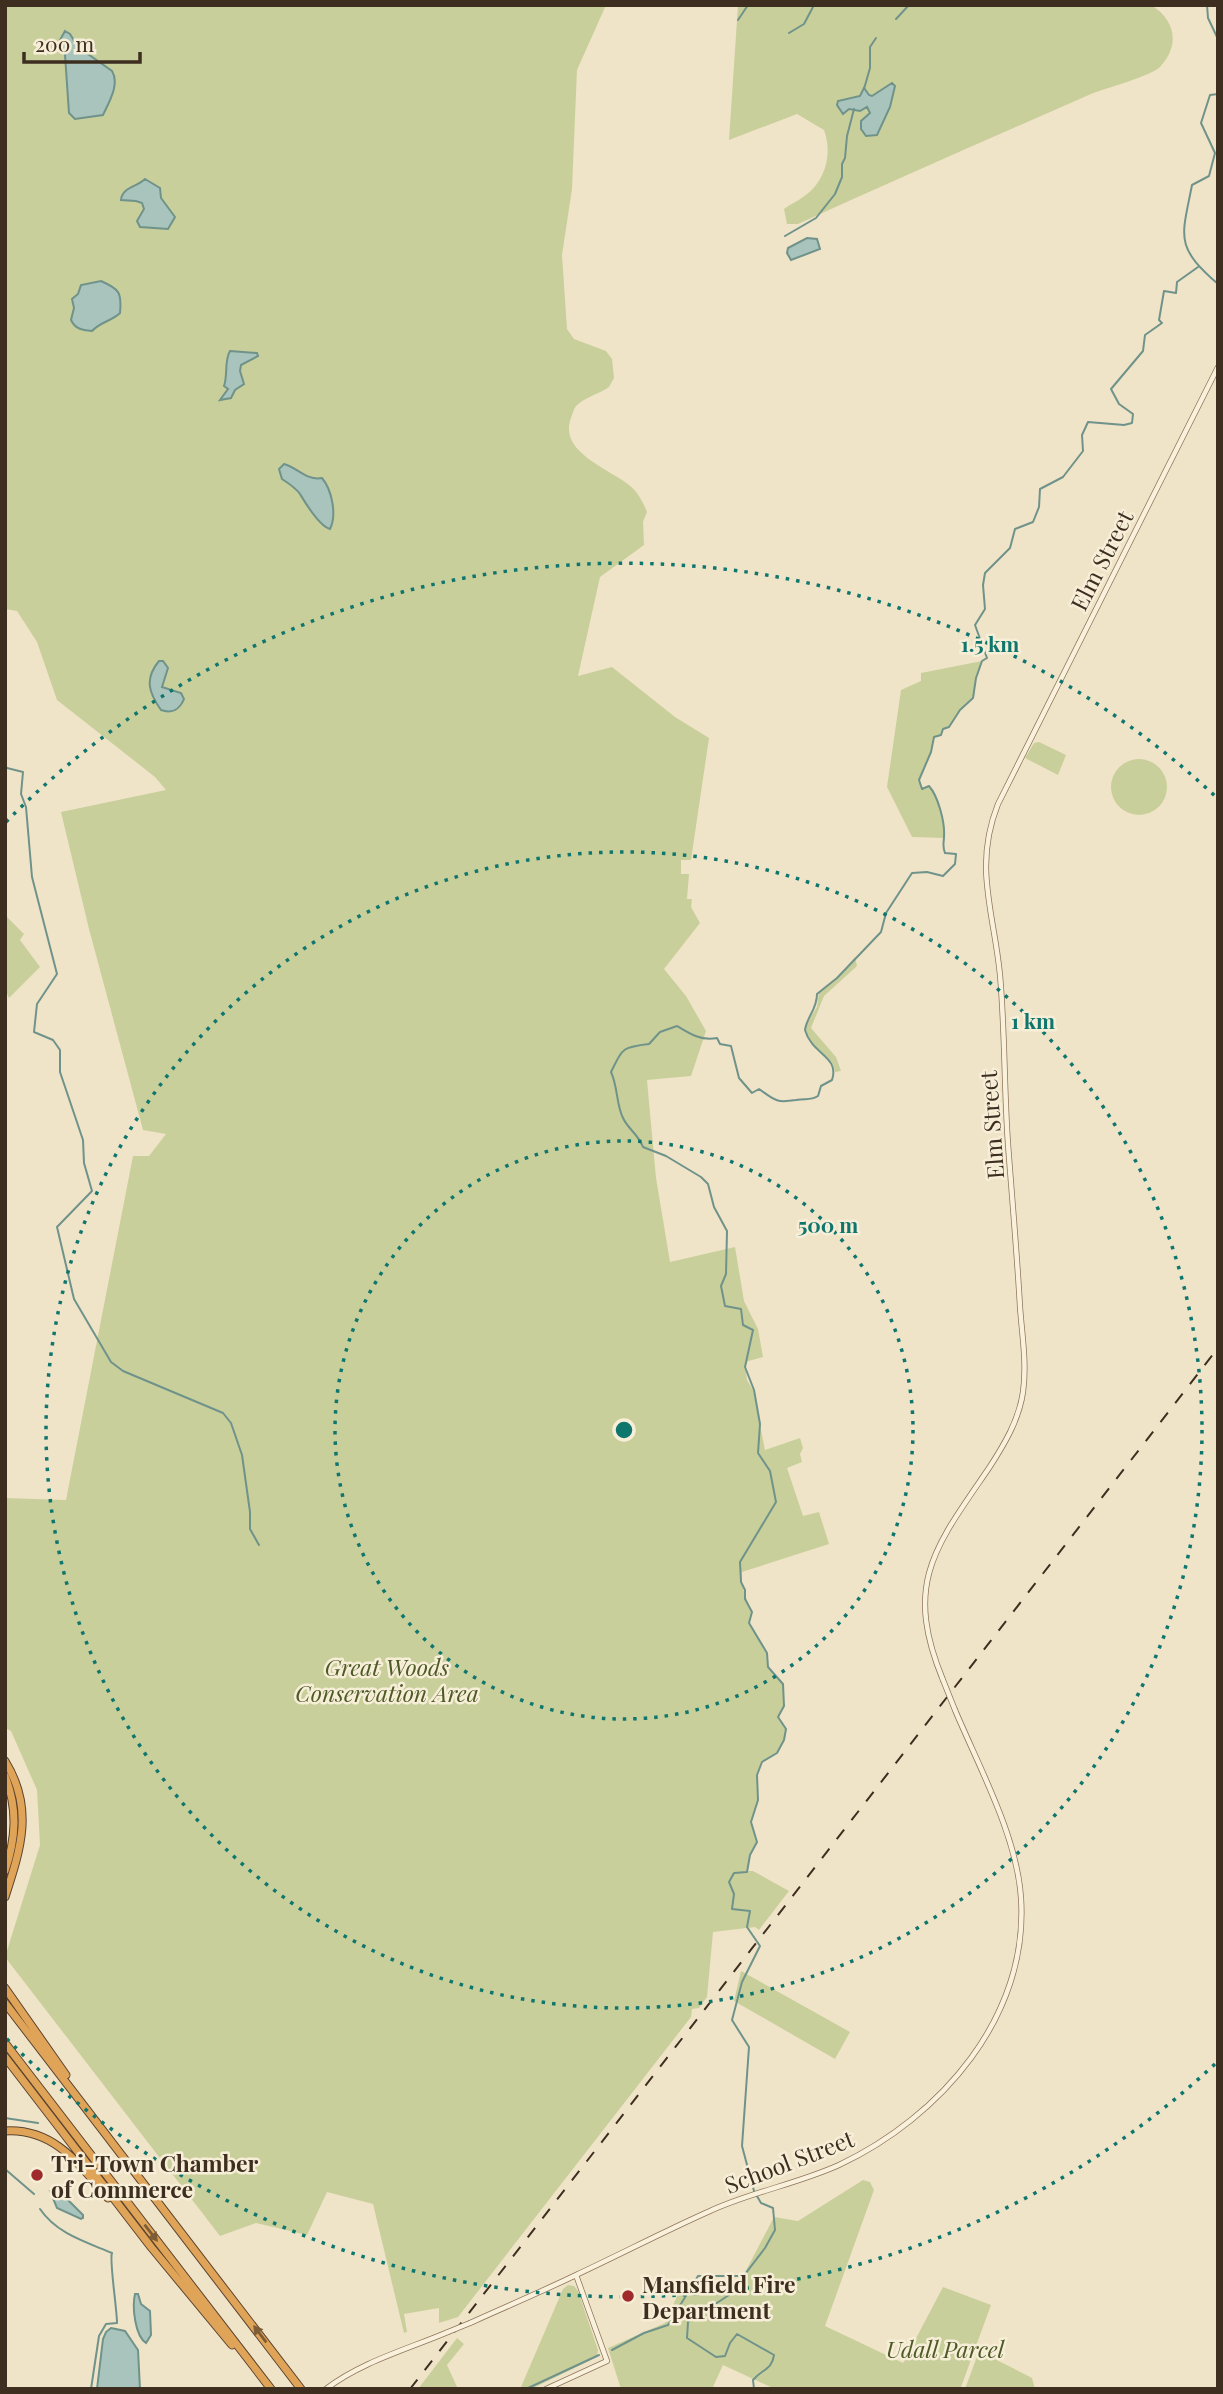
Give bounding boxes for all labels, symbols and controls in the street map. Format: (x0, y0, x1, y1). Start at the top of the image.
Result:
scale bar (24, 21, 140, 65)
text: 200 m (35, 29, 94, 57)
street label: Elm Street (1063, 504, 1140, 615)
text: 1.5 km (961, 629, 1019, 657)
text: 1 km (1011, 1006, 1055, 1034)
street label: Elm Street (972, 1069, 1010, 1180)
text: 500 m (798, 1210, 858, 1238)
centre of rings (612, 1418, 636, 1442)
park label: Great Woods Conservation Area (295, 1651, 479, 1708)
street label: School Street (720, 2122, 859, 2200)
place label: Tri-Town Chamber of Commerce (51, 2147, 258, 2204)
marker: Tri-Town Chamber of Commerce (29, 2167, 45, 2183)
one-way arrow (144, 2224, 158, 2242)
place label: Mansfield Fire Department (642, 2268, 796, 2325)
marker: Mansfield Fire Department (620, 2288, 636, 2304)
one-way arrow (252, 2326, 267, 2344)
park label: Udall Parcel (886, 2333, 1006, 2364)

